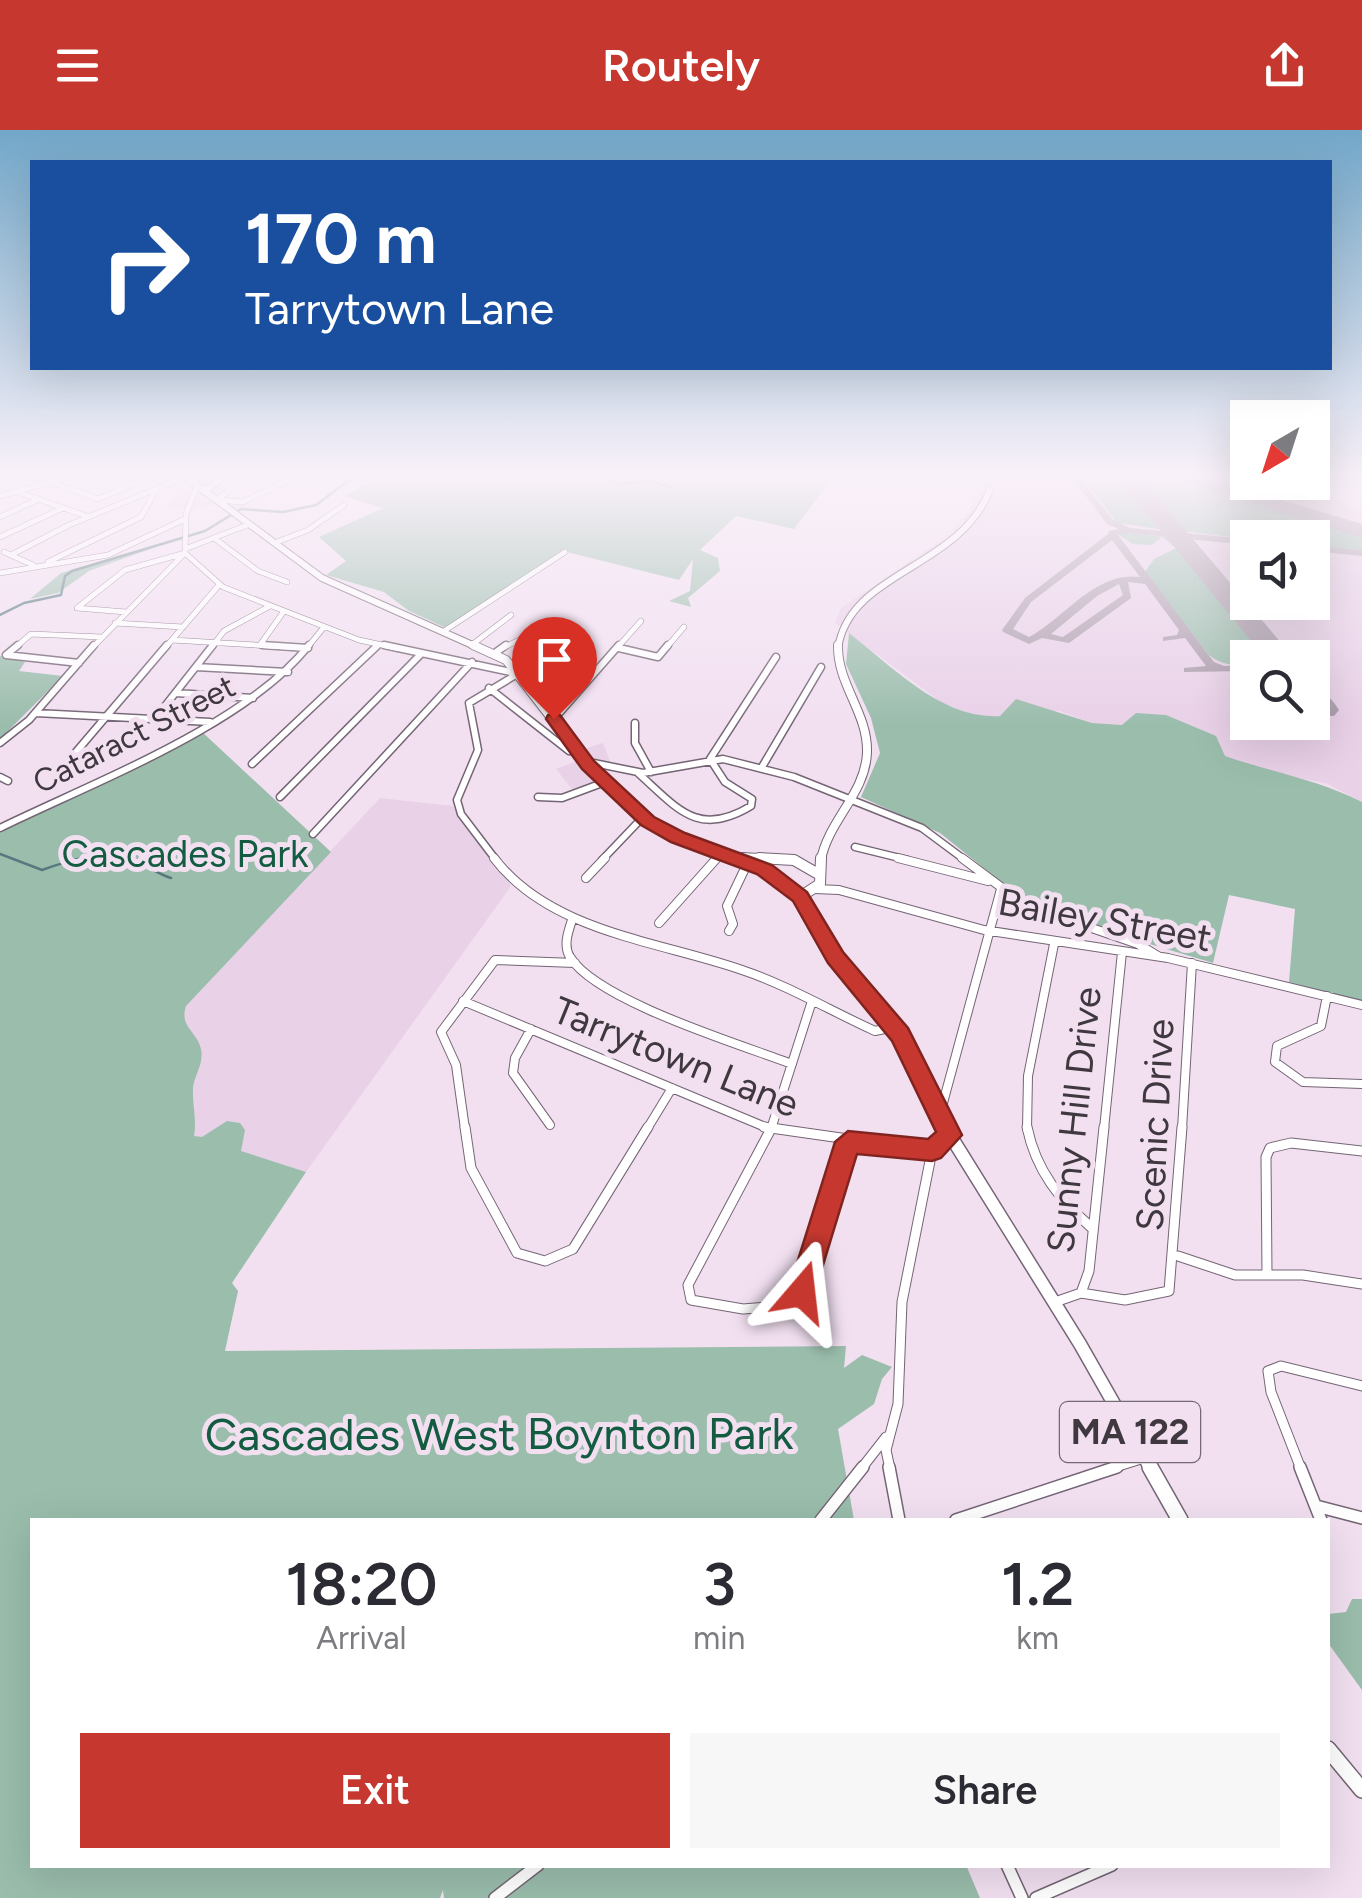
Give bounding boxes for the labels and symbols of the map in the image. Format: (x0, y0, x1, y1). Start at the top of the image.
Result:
north arrow (1230, 400, 1330, 500)
pin (512, 617, 597, 720)
street label: Cataract Street (27, 667, 241, 801)
park label: Cascades Park (62, 831, 309, 877)
street label: Bailey Street (995, 879, 1215, 961)
street label: Sunny Hill Drive (1037, 985, 1111, 1255)
street label: Tarrytown Lane (546, 987, 806, 1127)
street label: Scenic Drive (1126, 1018, 1184, 1232)
position arrow (750, 1240, 854, 1344)
road number: MA 122 (1060, 1402, 1200, 1462)
park label: Boynton Park (527, 1406, 793, 1460)
park label: Cascades West (205, 1407, 515, 1461)

